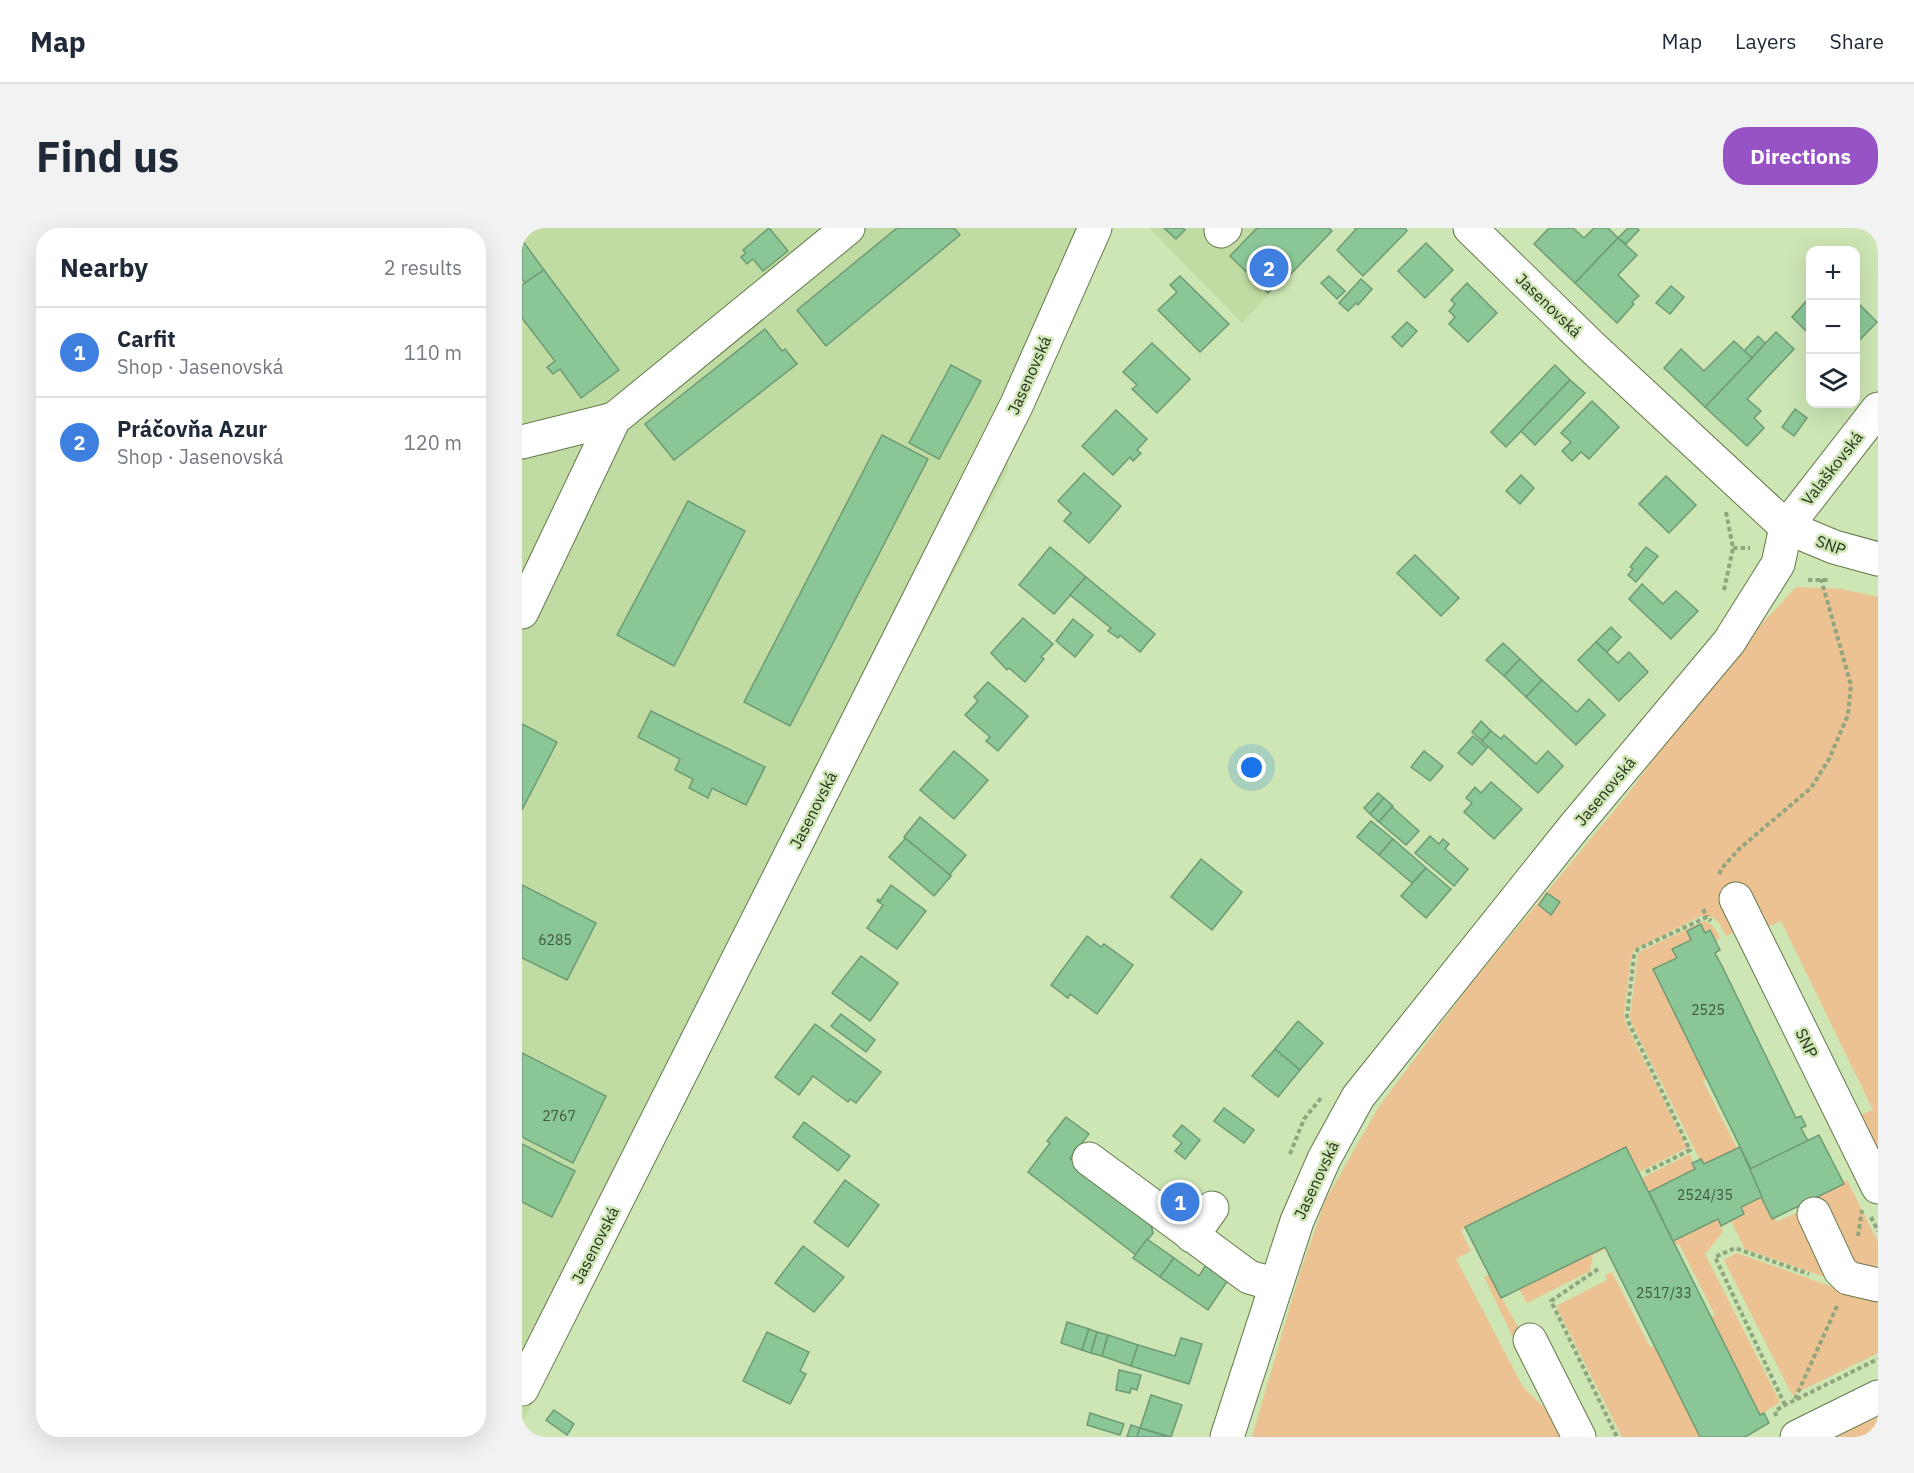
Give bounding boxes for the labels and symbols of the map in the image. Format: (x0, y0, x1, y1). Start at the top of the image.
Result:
pin: 2 (1250, 246, 1288, 291)
street label: Jasenovská (1512, 269, 1586, 342)
street label: Jasenovská (1003, 332, 1055, 417)
street label: Valaškovská (1797, 427, 1867, 509)
street label: SNP (1813, 530, 1849, 560)
street label: Jasenovská (1570, 752, 1640, 830)
your location (1237, 753, 1266, 782)
street label: Jasenovská (785, 768, 841, 852)
house number: 6285 (538, 931, 572, 949)
house number: 2525 (1691, 1001, 1725, 1019)
street label: SNP (1791, 1025, 1823, 1061)
house number: 2767 (542, 1107, 576, 1125)
street label: Jasenovská (1289, 1137, 1343, 1222)
pin: 1 (1160, 1180, 1200, 1224)
house number: 2524/35 (1677, 1186, 1733, 1204)
street label: Jasenovská (567, 1203, 623, 1287)
house number: 2517/33 (1636, 1284, 1692, 1302)

